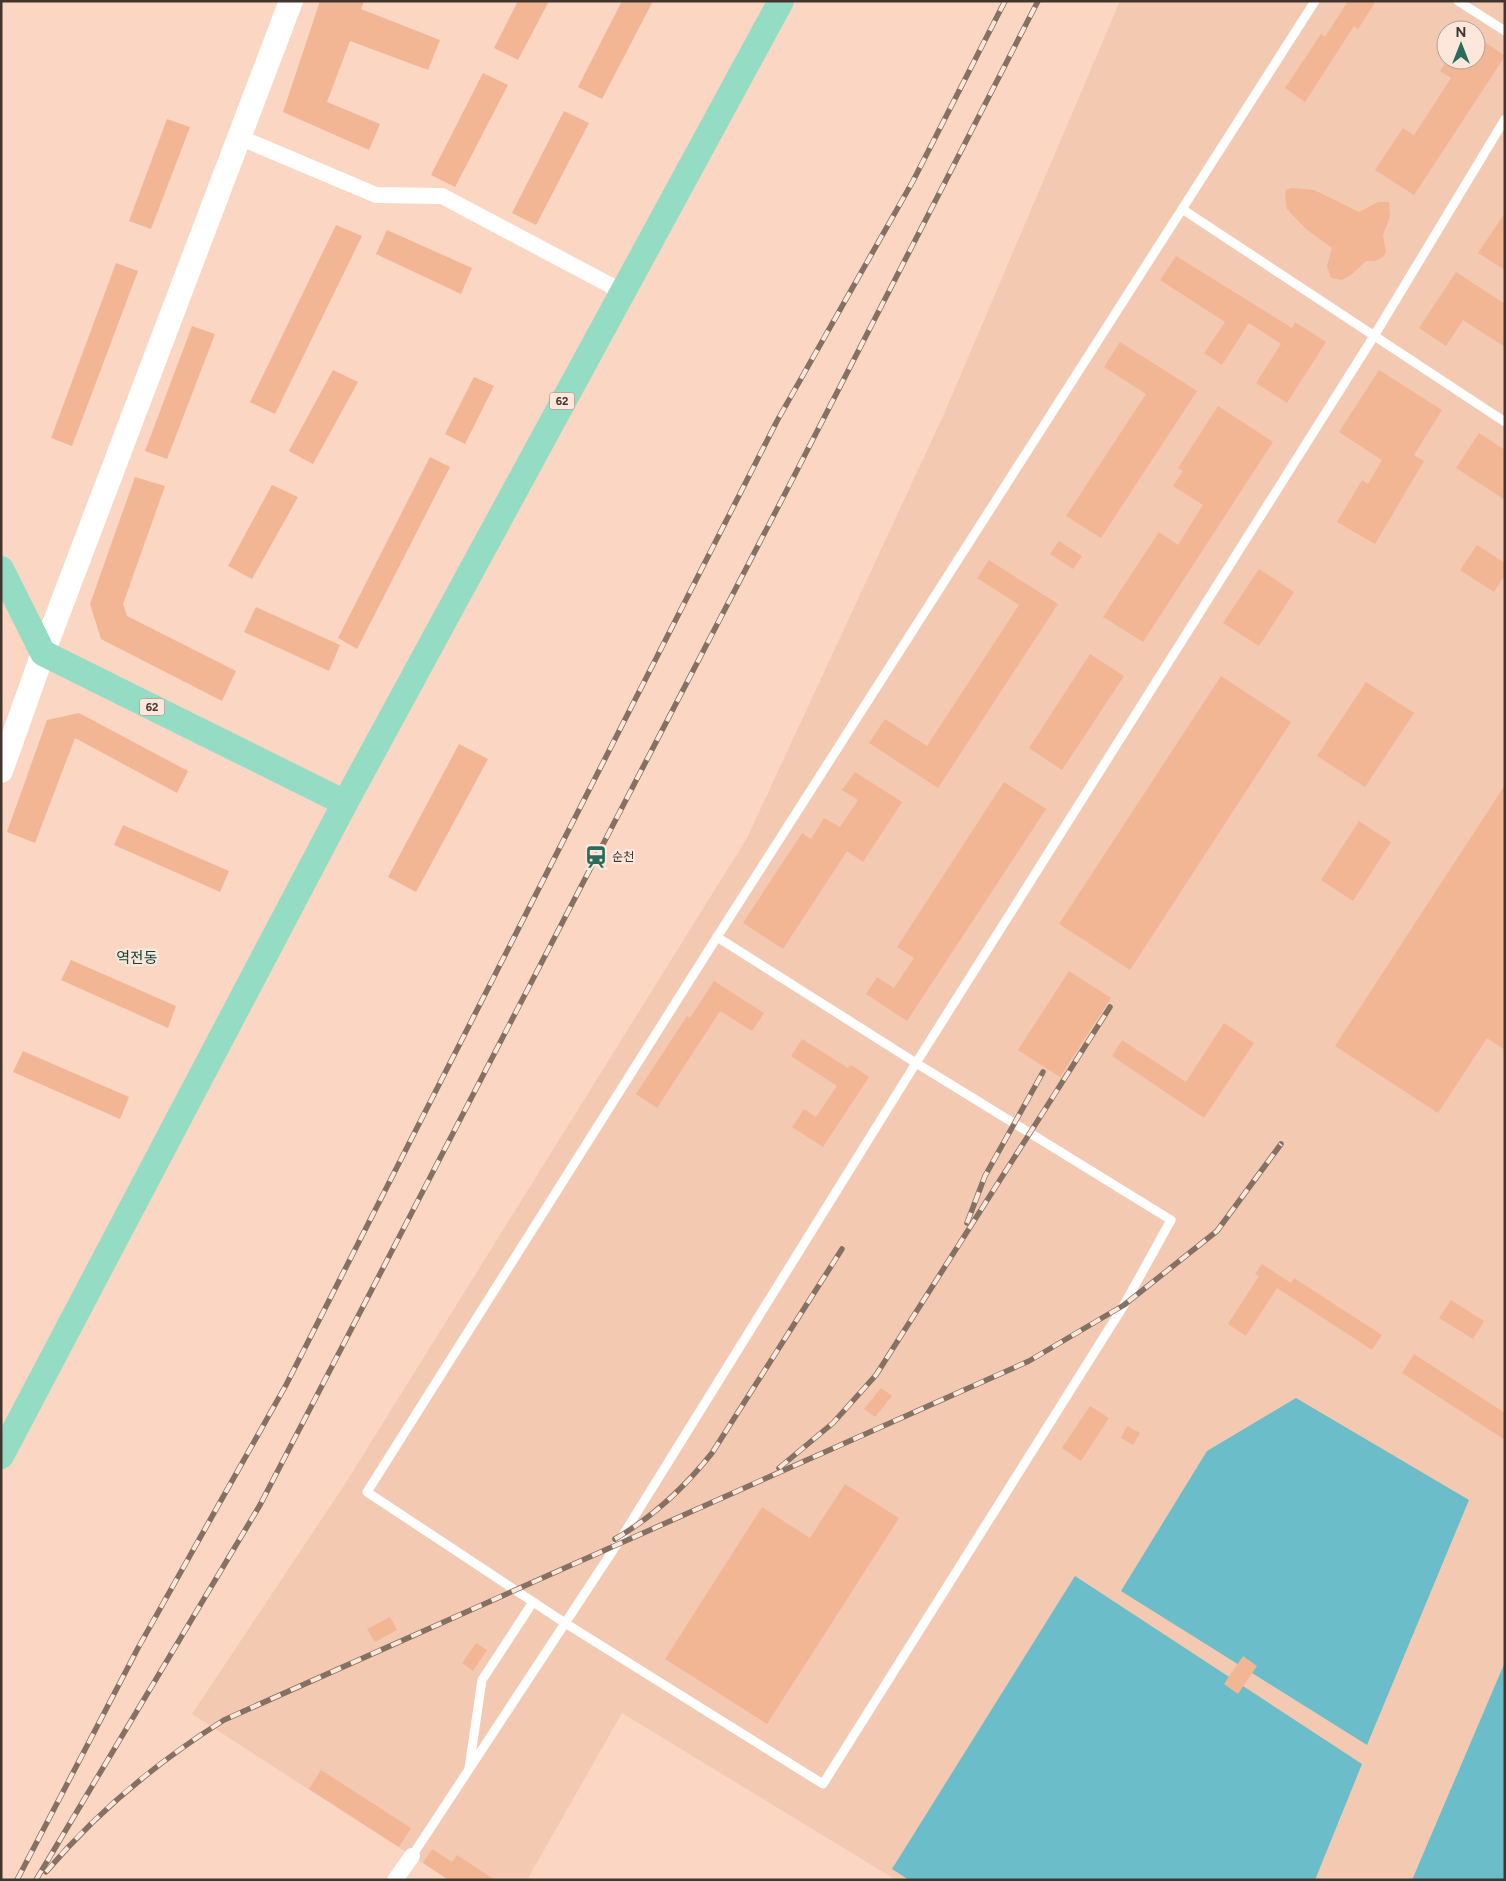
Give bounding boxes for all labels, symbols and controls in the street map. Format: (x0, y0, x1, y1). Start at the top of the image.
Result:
north arrow (1436, 20, 1486, 70)
text: N (1456, 24, 1466, 41)
road number: 62 (550, 392, 574, 410)
road number: 62 (140, 699, 164, 716)
station icon: 순천 (583, 844, 609, 870)
place label: 순천 (612, 850, 634, 864)
district label: 역전동 (116, 949, 158, 967)

